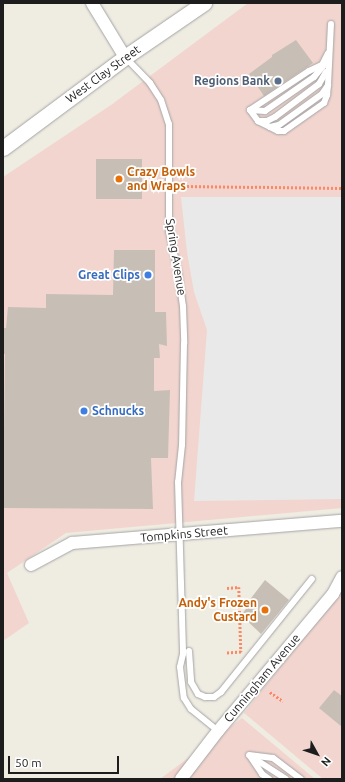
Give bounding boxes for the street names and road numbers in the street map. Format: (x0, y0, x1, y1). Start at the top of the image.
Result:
street label: West Clay Street (63, 42, 143, 106)
street label: Spring Avenue (163, 218, 189, 296)
street label: Tompkins Street (140, 523, 228, 545)
street label: Cunningham Avenue (221, 631, 303, 725)

